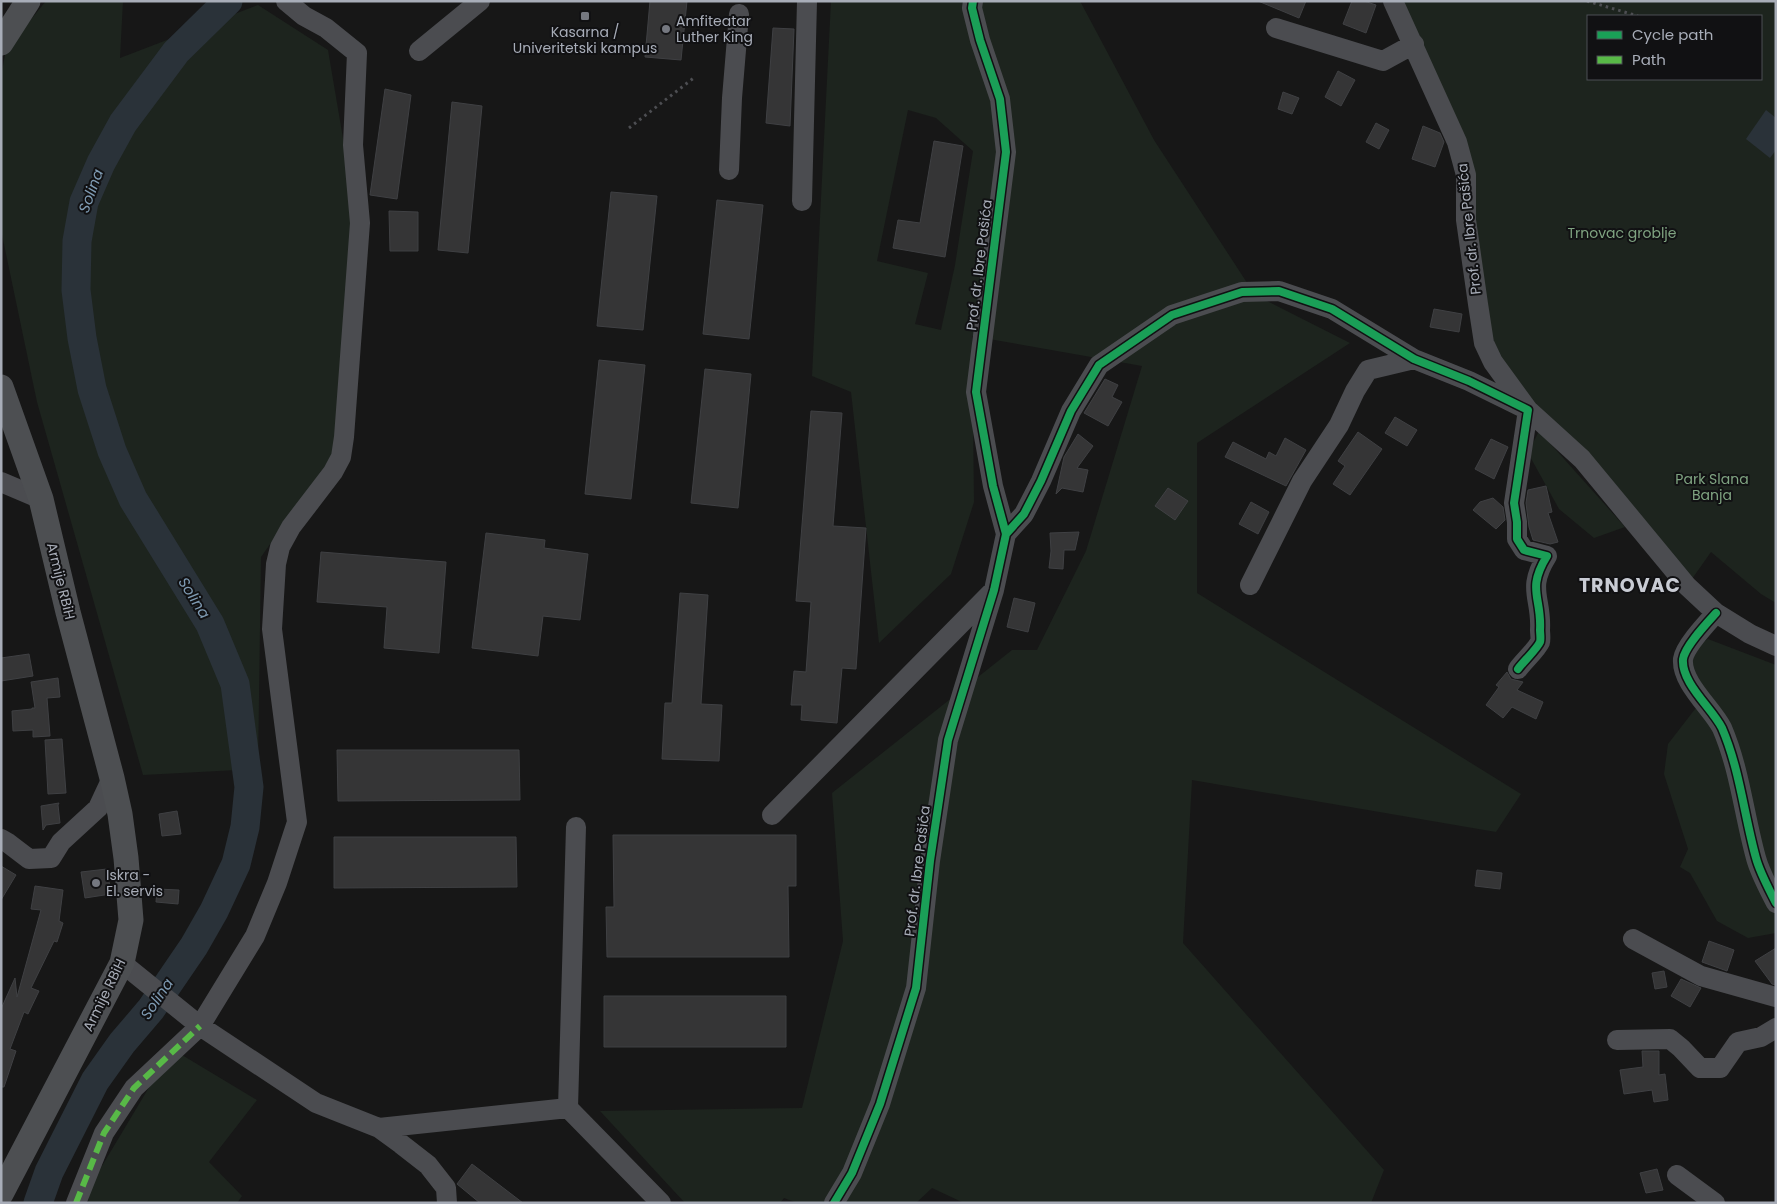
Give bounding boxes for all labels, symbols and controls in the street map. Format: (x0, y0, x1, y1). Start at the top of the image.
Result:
marker: Kasarna / Univeritetski kampus (579, 10, 591, 22)
place label: Amfiteatar Luther King (676, 11, 753, 47)
legend (1587, 15, 1762, 80)
place label: Kasarna / Univeritetski kampus (513, 22, 657, 58)
marker: Amfiteatar Luther King (660, 23, 672, 35)
text: Cycle path (1632, 24, 1713, 45)
text: Path (1632, 49, 1666, 70)
street label: Prof. dr. Ibre Pašića (1452, 162, 1486, 296)
water label: Solina (73, 166, 108, 216)
street label: Prof. dr. Ibre Pašića (961, 198, 997, 332)
park label: Trnovac groblje (1568, 223, 1677, 243)
park label: Park Slana Banja (1675, 469, 1749, 505)
street label: Armije RBiH (42, 540, 80, 622)
district label: TRNOVAC (1579, 572, 1681, 599)
water label: Solina (173, 573, 215, 623)
street label: Prof. dr. Ibre Pašića (899, 804, 935, 938)
place label: Iskra - El. servis (106, 865, 163, 901)
marker: Iskra - El. servis (90, 877, 102, 889)
street label: Armije RBiH (78, 955, 130, 1035)
water label: Solina (135, 974, 178, 1023)

